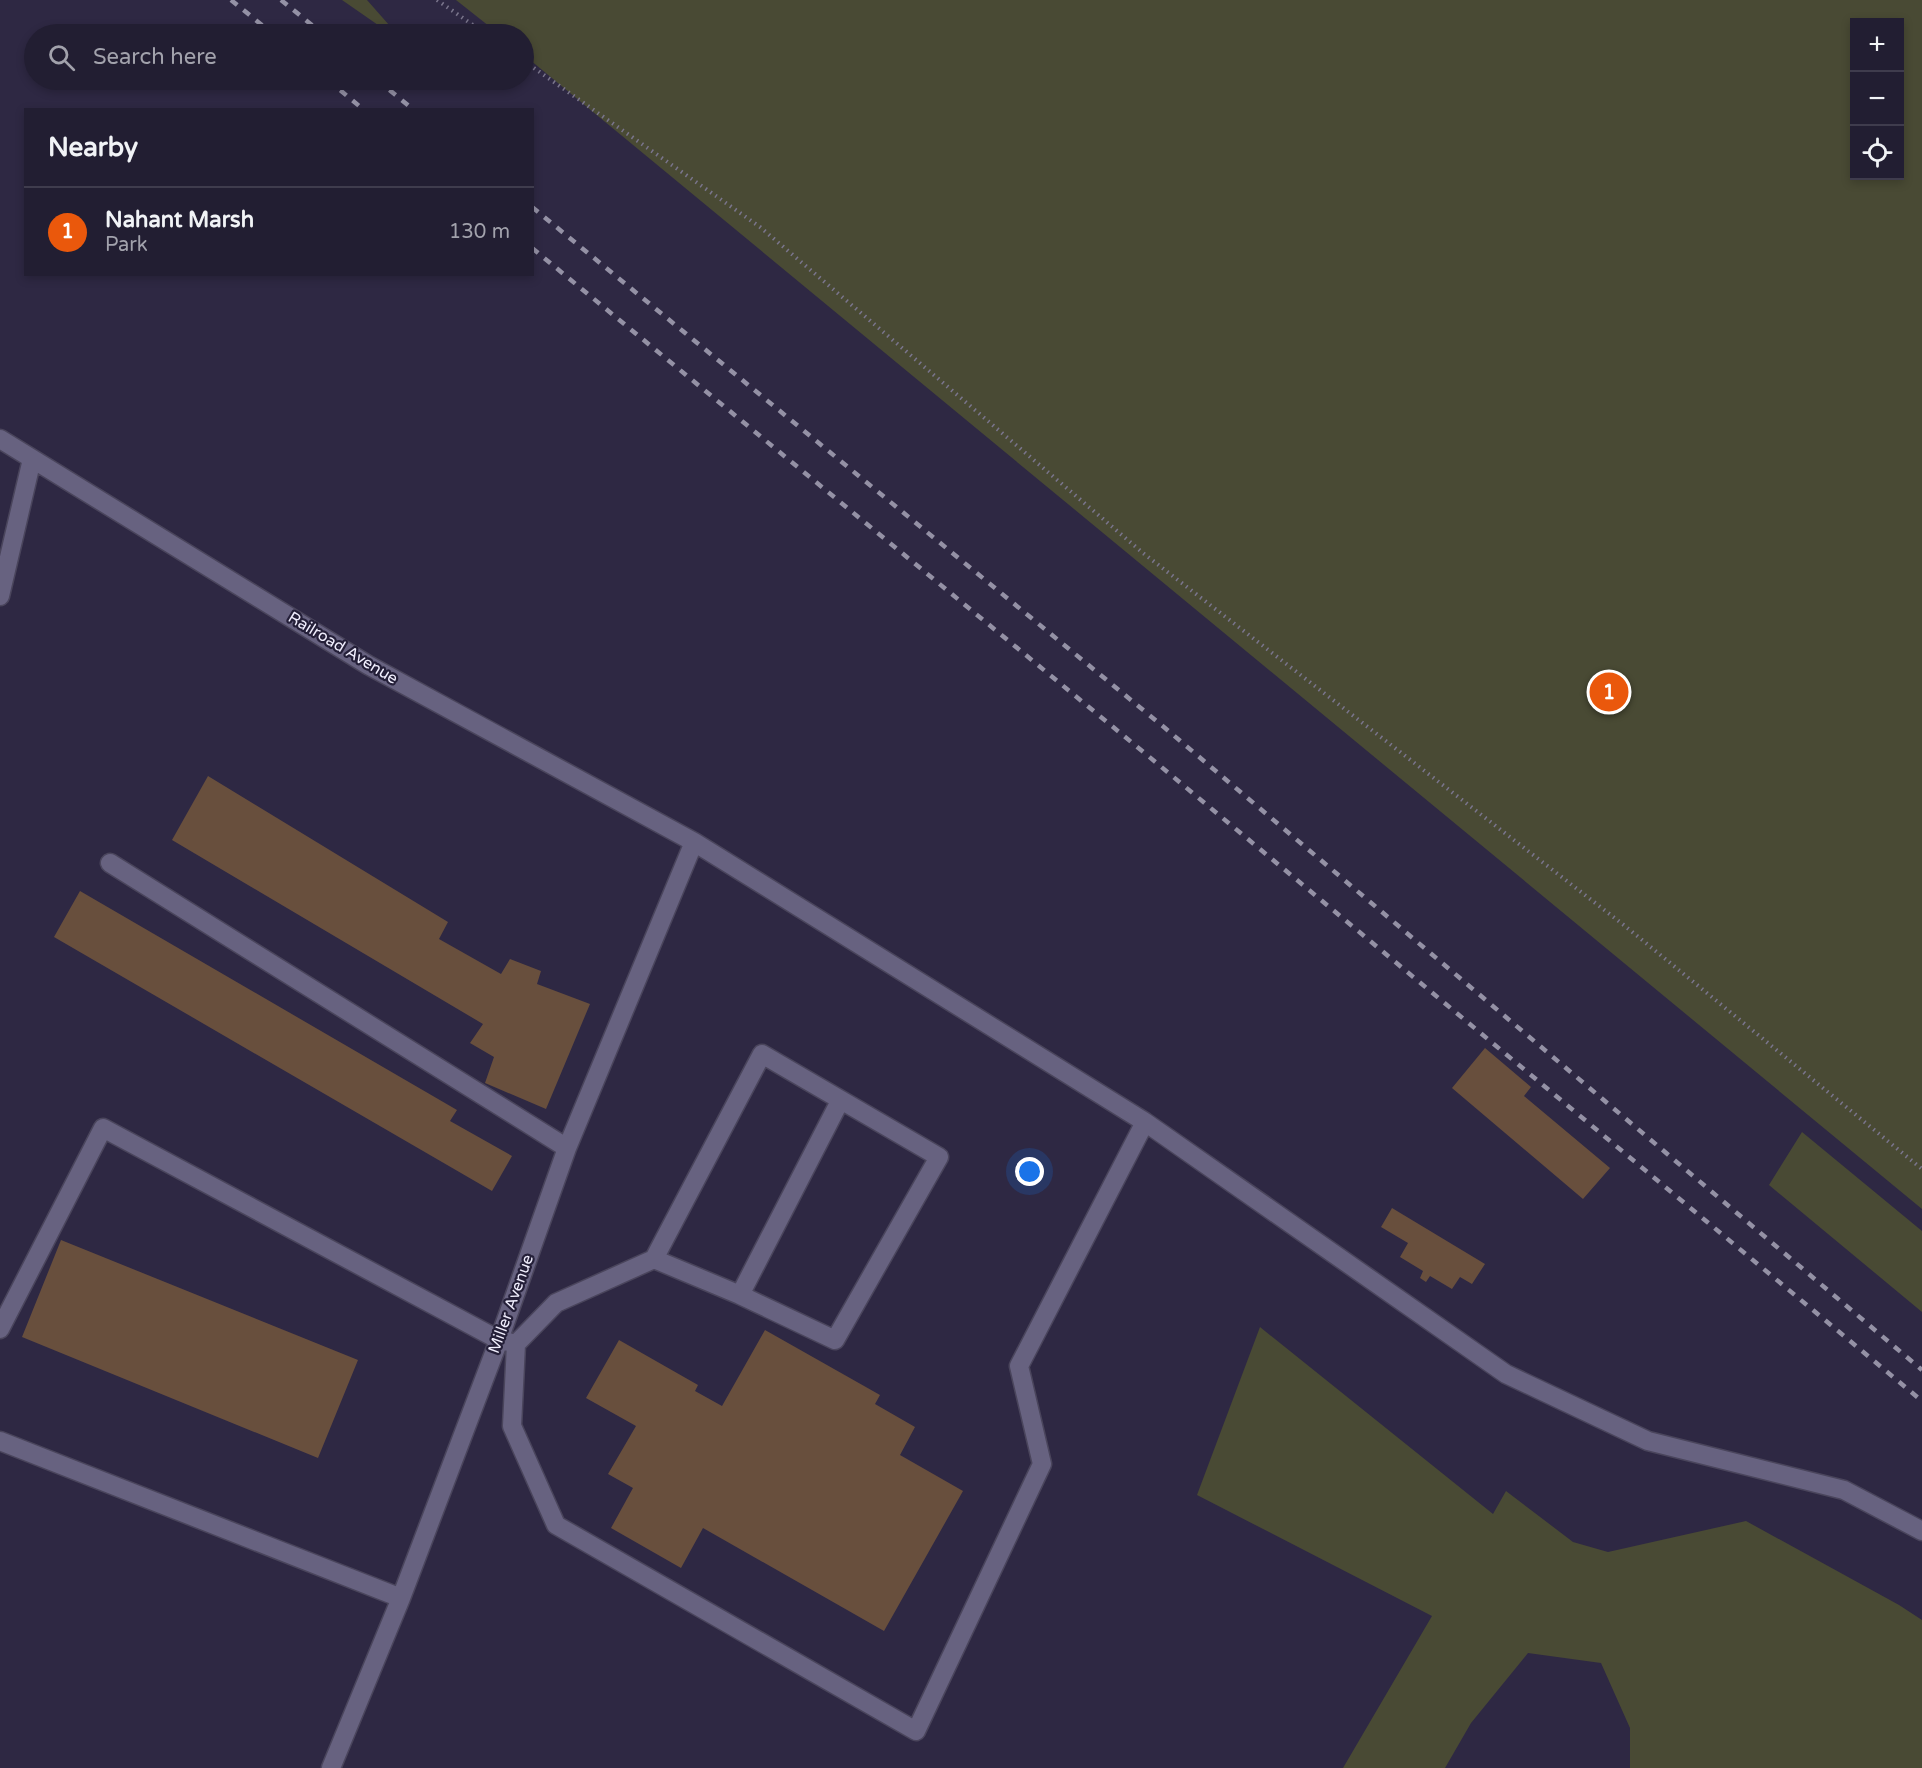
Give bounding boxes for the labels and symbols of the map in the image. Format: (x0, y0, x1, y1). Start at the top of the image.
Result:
street label: Railroad Avenue (284, 607, 402, 689)
pin: 1 (1590, 670, 1628, 714)
your location (1015, 1157, 1044, 1186)
street label: Miller Avenue (484, 1252, 538, 1356)

